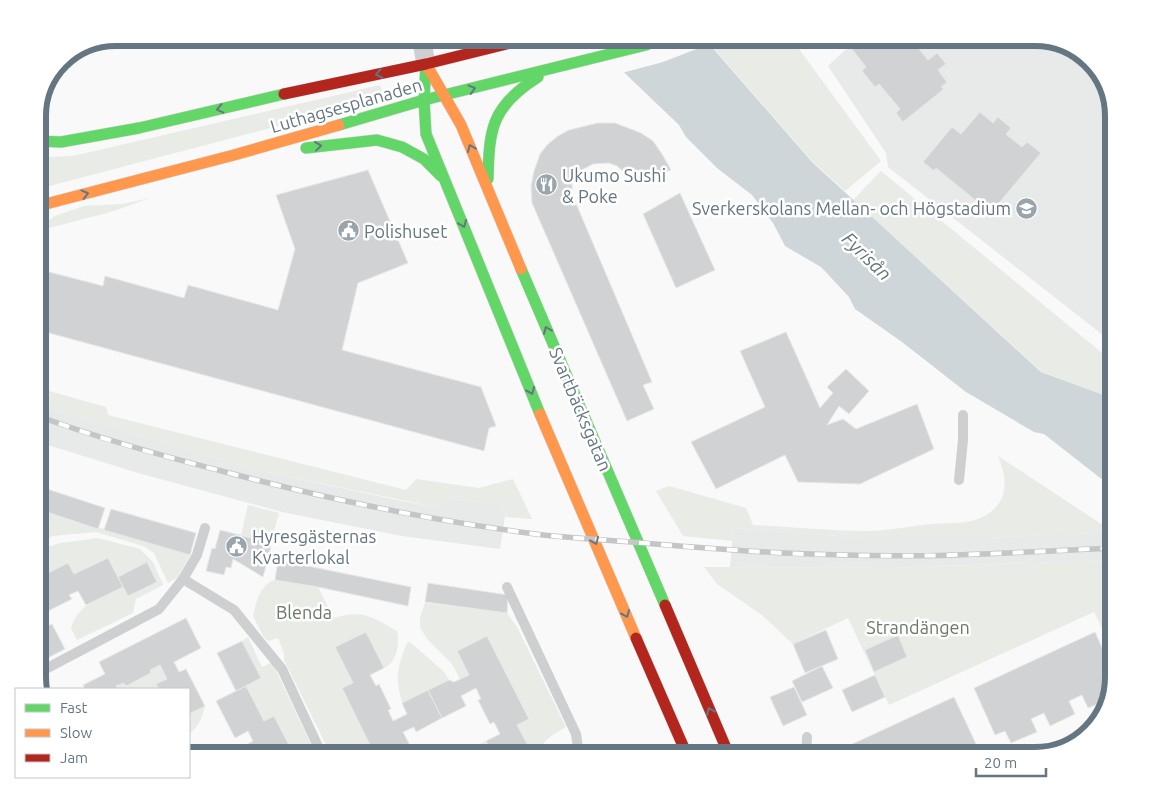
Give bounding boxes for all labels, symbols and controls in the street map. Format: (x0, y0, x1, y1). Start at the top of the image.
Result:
one-way arrow (374, 69, 383, 79)
street label: Luthagsesplanaden (268, 74, 424, 136)
one-way arrow (467, 84, 476, 95)
one-way arrow (216, 103, 224, 113)
one-way arrow (314, 141, 322, 152)
one-way arrow (466, 144, 477, 153)
place label: Ukumo Sushi & Poke (562, 165, 666, 206)
restaurant icon: Ukumo Sushi & Poke (534, 173, 558, 197)
one-way arrow (80, 189, 89, 200)
school or university icon: Sverkerskolans Mellan- och Högstadium (1015, 196, 1039, 220)
place label: Sverkerskolans Mellan- och Högstadium (692, 198, 1011, 218)
public building icon: Polishuset (336, 219, 360, 243)
one-way arrow (457, 219, 467, 228)
place label: Polishuset (364, 221, 447, 241)
water label: Fyrisån (838, 227, 896, 285)
one-way arrow (543, 326, 553, 335)
street label: Svartbäcksgatan (546, 344, 616, 474)
one-way arrow (526, 386, 536, 394)
place label: Hyresgästernas Kvarterlokal (252, 526, 377, 567)
public building icon: Hyresgästernas Kvarterlokal (224, 534, 248, 558)
one-way arrow (588, 536, 599, 545)
park label: Blenda (276, 602, 332, 622)
one-way arrow (619, 609, 630, 618)
park label: Strandängen (866, 617, 970, 637)
legend (15, 688, 190, 778)
text: Fast (60, 699, 88, 716)
one-way arrow (706, 707, 717, 716)
text: Slow (60, 724, 93, 741)
scale bar (976, 746, 1046, 778)
text: Jam (60, 749, 88, 766)
text: 20 m (984, 754, 1017, 771)

